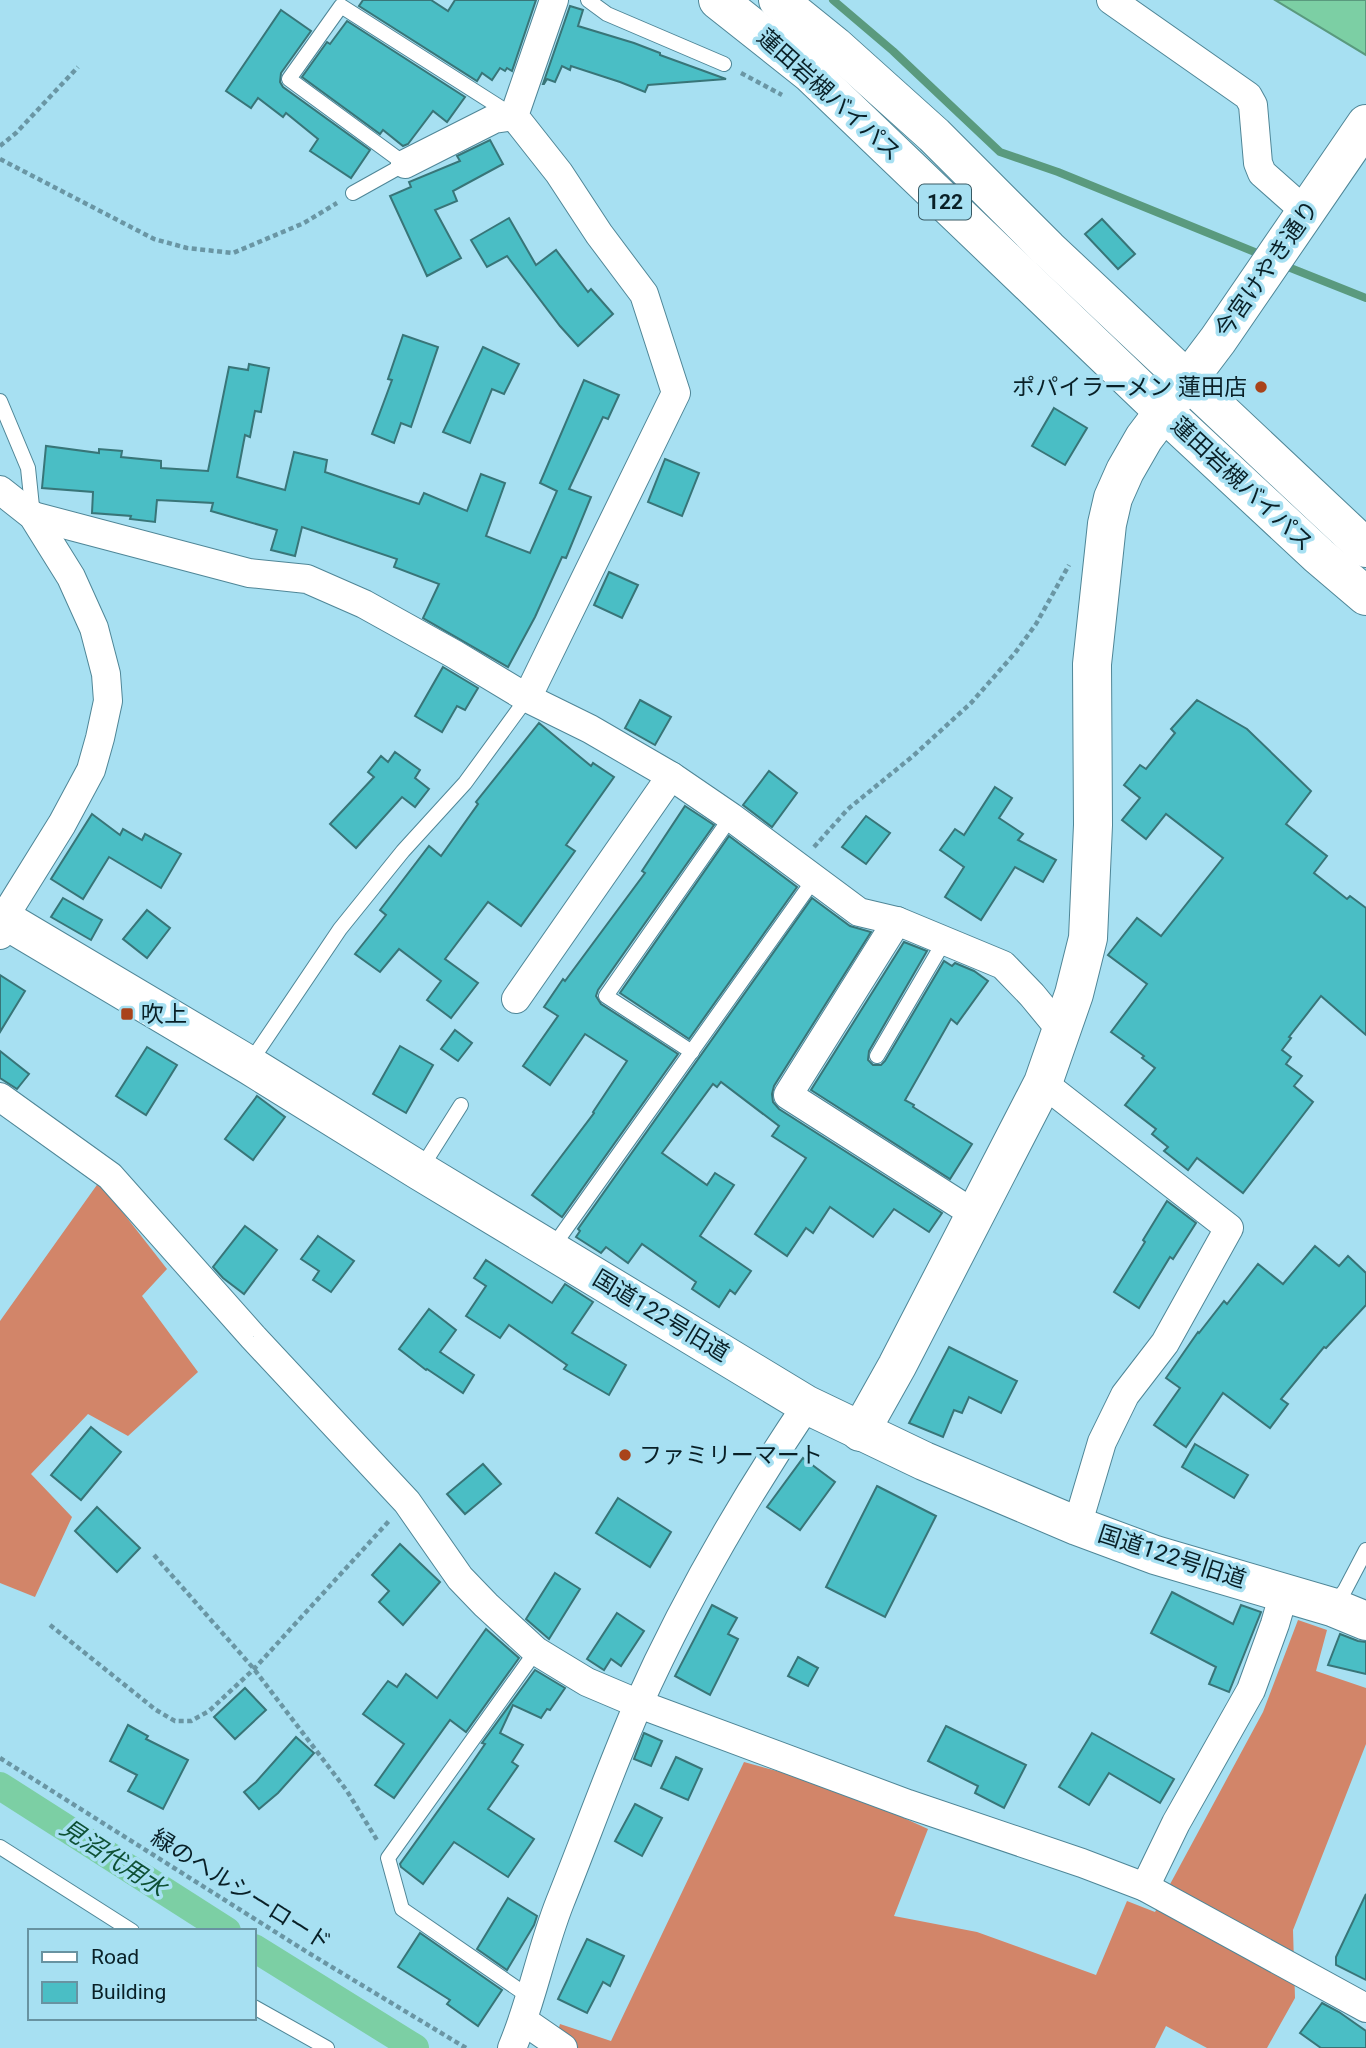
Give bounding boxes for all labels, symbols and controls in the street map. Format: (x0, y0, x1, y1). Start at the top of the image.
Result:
street label: 蓮田岩槻バイパス (752, 24, 906, 166)
road number: 122 (919, 184, 971, 220)
street label: 今宮けやき通り (1210, 195, 1324, 343)
place label: ポパイラーメン 蓮田店 (1012, 374, 1247, 401)
marker: ポパイラーメン 蓮田店 (1253, 379, 1269, 395)
street label: 蓮田岩槻バイパス (1166, 412, 1318, 556)
place label: 吹上 (141, 1001, 187, 1028)
marker: 吹上 (119, 1006, 135, 1022)
street label: 国道122号旧道 (588, 1265, 734, 1367)
place label: ファミリーマート (639, 1442, 823, 1469)
marker: ファミリーマート (617, 1447, 633, 1463)
street label: 国道122号旧道 (1095, 1520, 1249, 1594)
water label: 見沼代用水 (55, 1814, 173, 1904)
street label: 緑のヘルシーロード (146, 1824, 336, 1956)
legend (28, 1929, 256, 2020)
text: Road (91, 1945, 139, 1969)
text: Building (91, 1980, 166, 2004)

